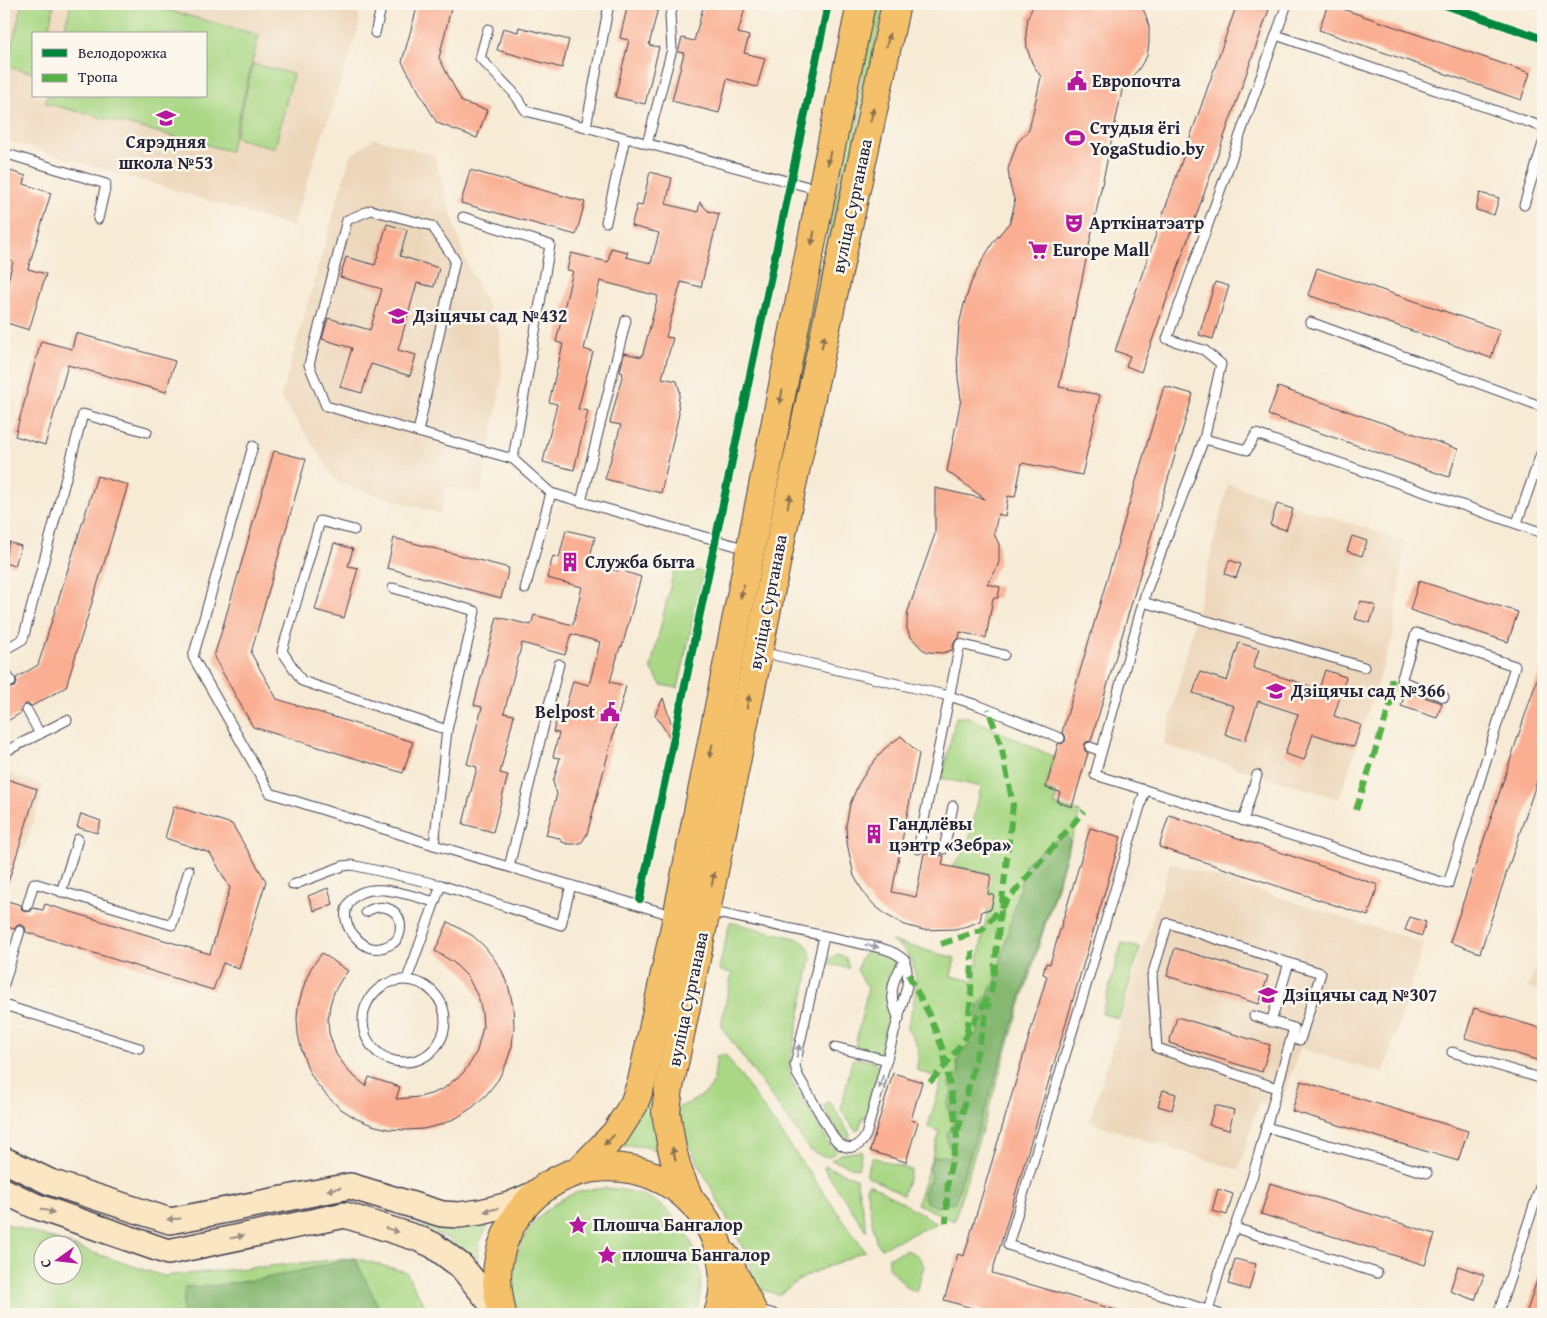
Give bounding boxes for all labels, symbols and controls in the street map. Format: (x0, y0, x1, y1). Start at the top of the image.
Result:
legend (32, 32, 208, 98)
one-way arrow (884, 32, 892, 48)
text: Велодорожка (78, 42, 168, 63)
text: Тропа (78, 66, 119, 87)
place label: Европочта (1092, 67, 1181, 94)
public building icon: Европочта (1066, 70, 1088, 92)
school or university icon: Сярэдняя школа №53 (155, 107, 177, 129)
one-way arrow (868, 107, 876, 122)
place label: Студыя ёгі YogaStudio.by (1090, 114, 1205, 162)
sports icon: Студыя ёгі YogaStudio.by (1064, 127, 1086, 149)
place label: Сярэдняя школа №53 (119, 128, 213, 176)
street label: вуліца Сурганава (824, 136, 879, 276)
one-way arrow (825, 151, 833, 166)
place label: Арткінатэатр (1089, 209, 1204, 236)
theatre icon: Арткінатэатр (1063, 212, 1085, 234)
one-way arrow (809, 231, 817, 246)
place label: Europe Mall (1053, 236, 1150, 263)
supermarket icon: Europe Mall (1027, 239, 1049, 261)
place label: Дзіцячы сад №432 (412, 302, 567, 329)
school or university icon: Дзіцячы сад №432 (387, 305, 409, 327)
one-way arrow (819, 334, 827, 350)
one-way arrow (776, 390, 784, 406)
one-way arrow (785, 493, 793, 509)
street label: вуліца Сурганава (741, 532, 794, 672)
place label: Служба быта (585, 548, 696, 575)
building icon: Служба быта (559, 551, 581, 573)
one-way arrow (738, 584, 746, 599)
place label: Дзіцячы сад №366 (1290, 677, 1445, 704)
school or university icon: Дзіцячы сад №366 (1265, 680, 1287, 702)
one-way arrow (744, 695, 752, 710)
place label: Belpost (535, 698, 595, 725)
public building icon: Belpost (599, 701, 621, 723)
one-way arrow (706, 743, 714, 759)
place label: Гандлёвы цэнтр «Зебра» (889, 810, 1011, 858)
building icon: Гандлёвы цэнтр «Зебра» (863, 823, 885, 845)
one-way arrow (709, 870, 717, 886)
street label: вуліца Сурганава (660, 929, 715, 1069)
one-way arrow (864, 943, 880, 951)
place label: Дзіцячы сад №307 (1282, 981, 1437, 1008)
school or university icon: Дзіцячы сад №307 (1257, 984, 1279, 1006)
one-way arrow (794, 1043, 802, 1058)
one-way arrow (877, 1074, 885, 1089)
one-way arrow (603, 1133, 615, 1145)
one-way arrow (670, 1146, 678, 1161)
one-way arrow (325, 1186, 341, 1194)
one-way arrow (484, 1206, 499, 1214)
one-way arrow (41, 1208, 56, 1215)
place label: Плошча Бангалор (593, 1211, 743, 1238)
place icon: Плошча Бангалор (567, 1214, 589, 1236)
one-way arrow (166, 1216, 182, 1224)
one-way arrow (384, 1227, 399, 1234)
one-way arrow (230, 1233, 246, 1241)
north arrow (32, 1236, 82, 1286)
place label: плошча Бангалор (622, 1241, 770, 1268)
place icon: плошча Бангалор (596, 1244, 618, 1266)
text: С (35, 1257, 56, 1270)

